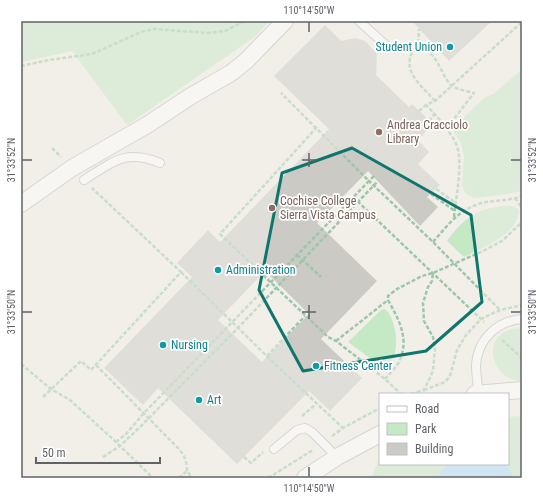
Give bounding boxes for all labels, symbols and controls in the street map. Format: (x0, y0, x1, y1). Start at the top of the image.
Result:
text: 110°14'50"W (284, 5, 335, 16)
place label: Student Union (376, 40, 442, 54)
marker: Student Union (445, 42, 455, 52)
place label: Andrea Cracciolo Library (387, 118, 468, 146)
marker: Andrea Cracciolo Library (374, 127, 384, 137)
text: 31°33'52"N (6, 138, 17, 182)
text: 31°33'52"N (527, 138, 538, 182)
place label: Cochise College Sierra Vista Campus (280, 194, 376, 222)
marker: Cochise College Sierra Vista Campus (267, 203, 277, 213)
place label: Administration (226, 263, 296, 277)
marker: Administration (213, 265, 223, 275)
text: 31°33'50"N (6, 290, 17, 334)
text: 31°33'50"N (527, 290, 538, 334)
place label: Nursing (171, 338, 208, 352)
marker: Nursing (158, 340, 168, 350)
place label: Fitness Center (324, 359, 393, 373)
marker: Fitness Center (311, 361, 321, 371)
place label: Art (207, 393, 222, 407)
legend (379, 393, 509, 465)
marker: Art (194, 395, 204, 405)
text: Road (415, 402, 439, 416)
text: Park (415, 422, 437, 436)
scale bar (36, 439, 160, 465)
text: Building (415, 442, 453, 456)
text: 50 m (42, 446, 66, 460)
text: 110°14'50"W (284, 483, 335, 494)

